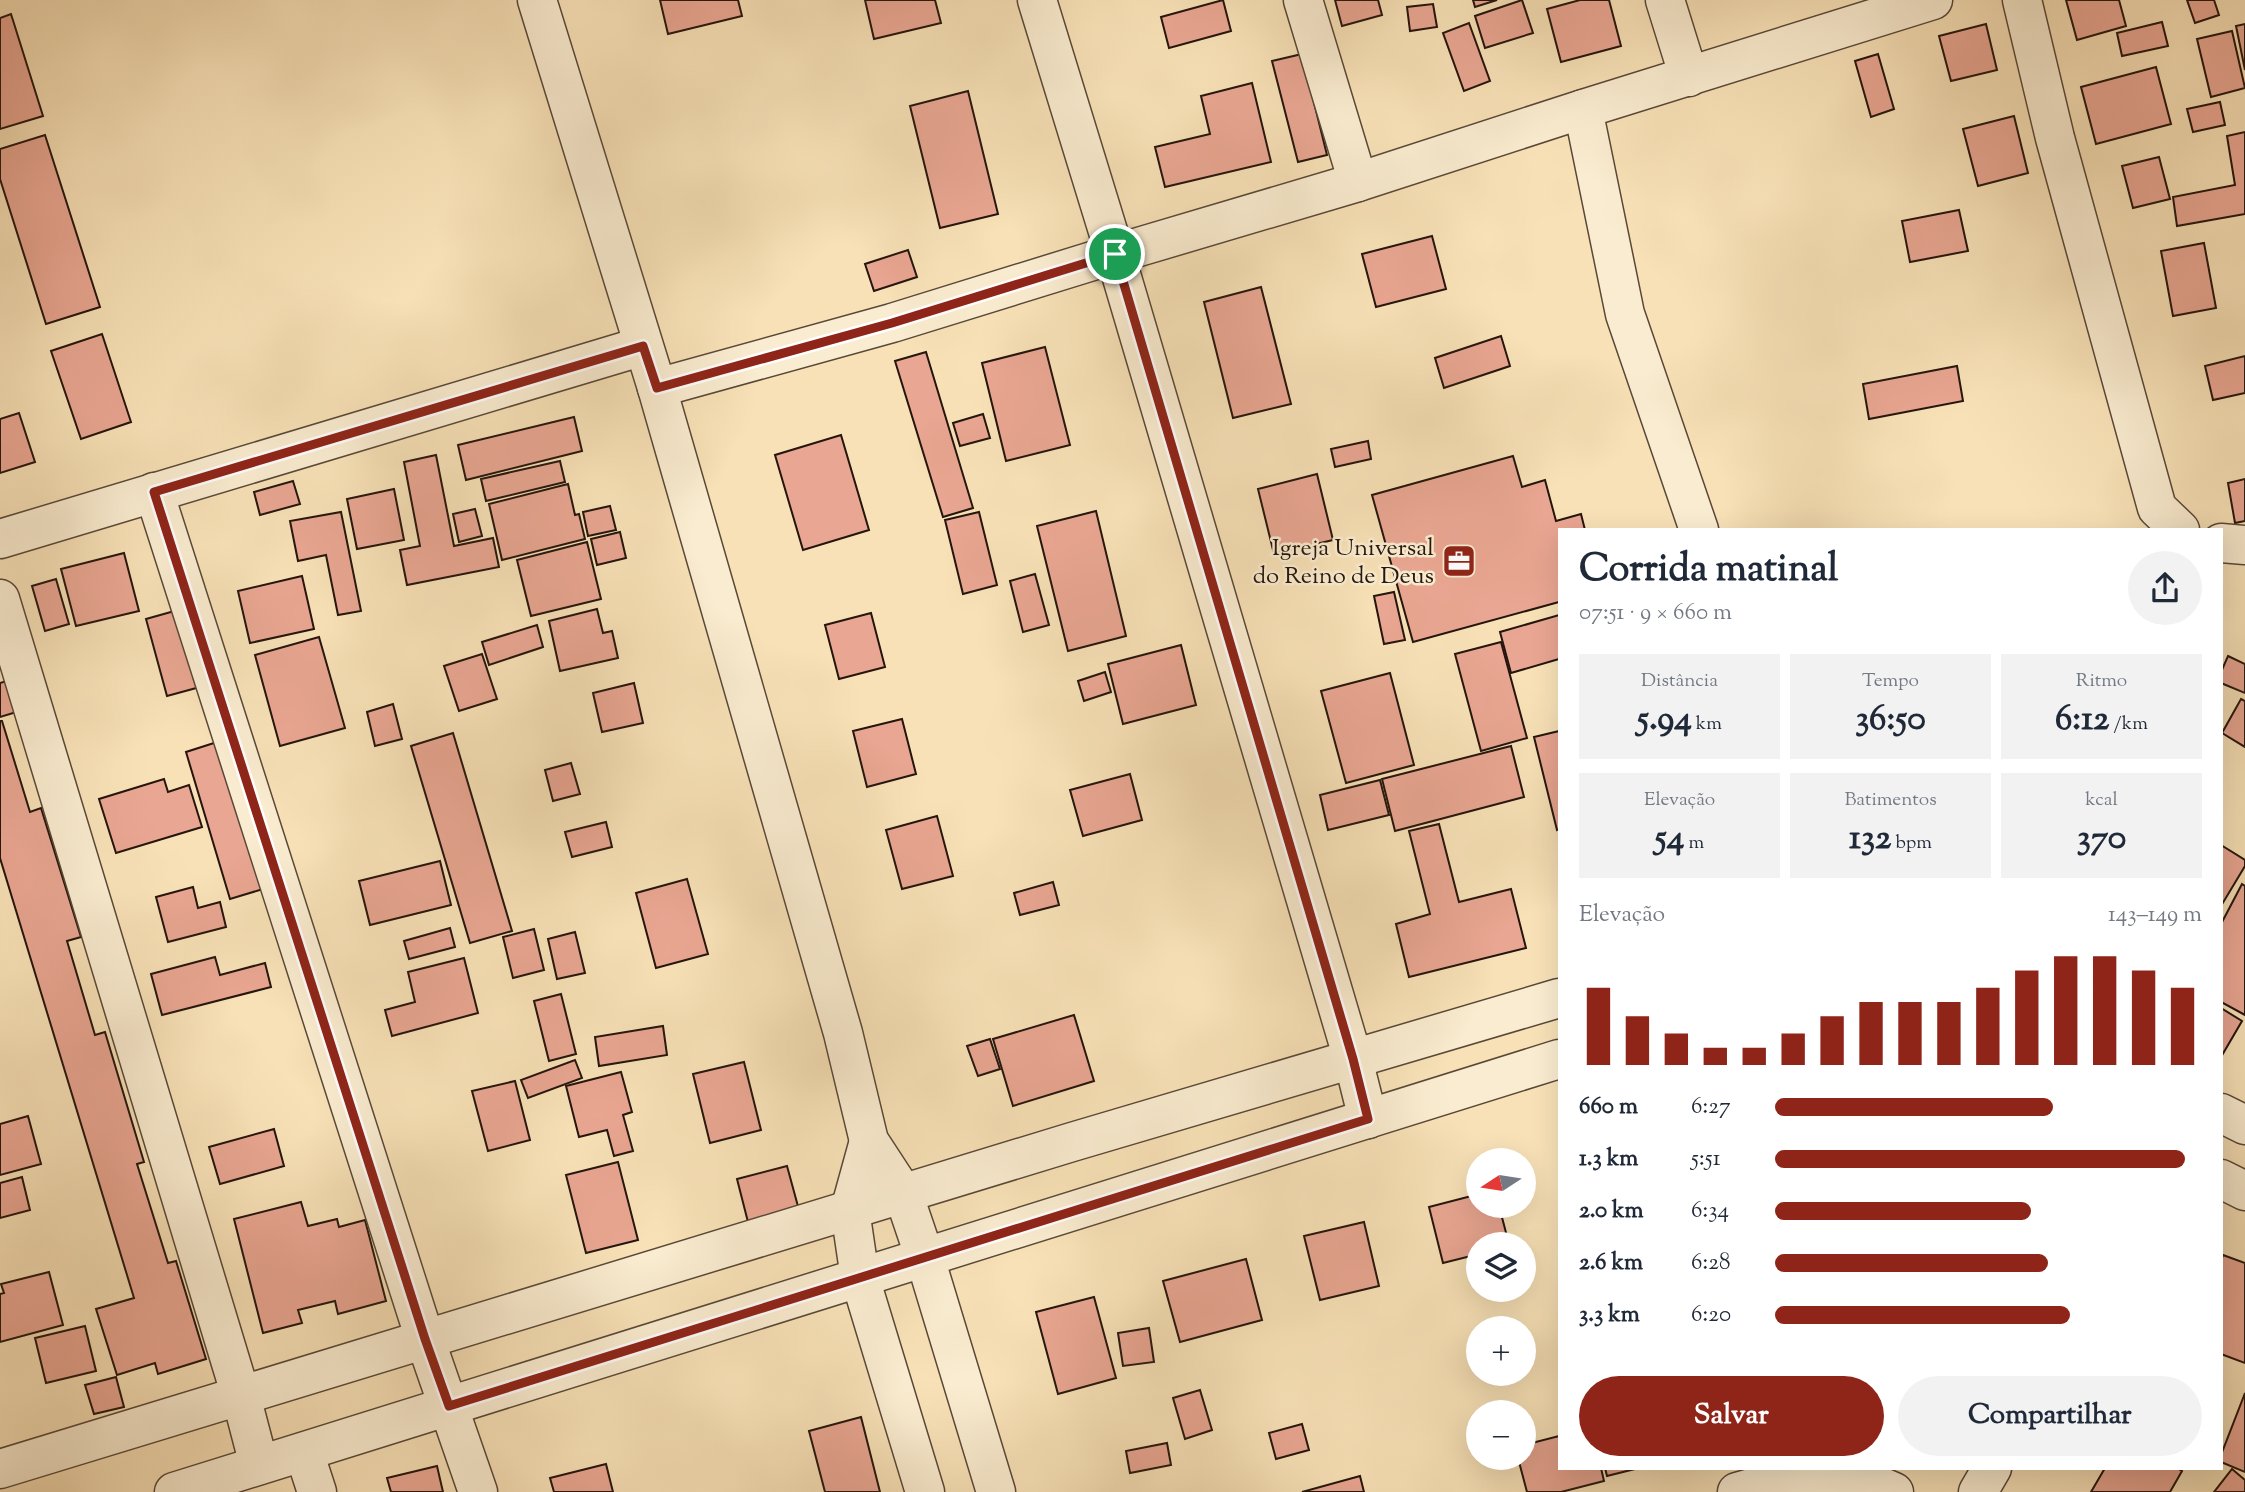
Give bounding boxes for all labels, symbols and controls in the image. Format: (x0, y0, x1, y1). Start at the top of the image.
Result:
pin (1085, 224, 1145, 284)
icon: arrive (1096, 235, 1134, 273)
place label: Igreja Universal do Reino de Deus (1253, 532, 1434, 594)
office icon: Igreja Universal do Reino de Deus (1440, 542, 1478, 580)
text: Corrida matinal (1579, 544, 1838, 598)
button: share (2128, 551, 2202, 625)
text: 07:51 · 9 × 660 m (1579, 597, 1732, 630)
text: Distância (1641, 668, 1718, 695)
text: Tempo (1862, 668, 1919, 695)
text: Ritmo (2076, 668, 2127, 695)
text: 5.94 (1637, 695, 1692, 746)
text: 36:50 (1855, 695, 1926, 746)
text: 6:12 (2055, 695, 2110, 746)
text: km (1692, 711, 1722, 738)
text: /km (2110, 711, 2148, 738)
text: Elevação (1644, 787, 1715, 814)
text: Batimentos (1844, 787, 1937, 814)
text: kcal (2085, 787, 2118, 814)
text: 54 (1655, 814, 1684, 865)
text: 132 (1849, 814, 1891, 865)
text: 370 (2077, 814, 2126, 865)
text: m (1684, 830, 1704, 857)
text: bpm (1891, 830, 1932, 857)
text: Elevação (1579, 899, 1665, 932)
text: 143–149 m (2108, 899, 2202, 932)
text: 660 m (1579, 1091, 1638, 1124)
text: 6:27 (1691, 1091, 1730, 1124)
text: 1.3 km (1579, 1143, 1638, 1176)
text: 5:51 (1691, 1143, 1721, 1176)
north arrow (1466, 1148, 1536, 1218)
map controls (1466, 1148, 1536, 1470)
text: 2.0 km (1579, 1195, 1644, 1228)
text: 6:34 (1691, 1195, 1729, 1228)
button: layers (1466, 1232, 1536, 1302)
text: 2.6 km (1579, 1247, 1643, 1280)
text: 6:28 (1691, 1247, 1730, 1280)
text: 3.3 km (1579, 1299, 1640, 1332)
text: 6:20 (1691, 1299, 1731, 1332)
button: + (1466, 1316, 1536, 1386)
button: Salvar (1579, 1376, 1884, 1456)
button: Compartilhar (1898, 1376, 2202, 1456)
button: − (1466, 1400, 1536, 1470)

